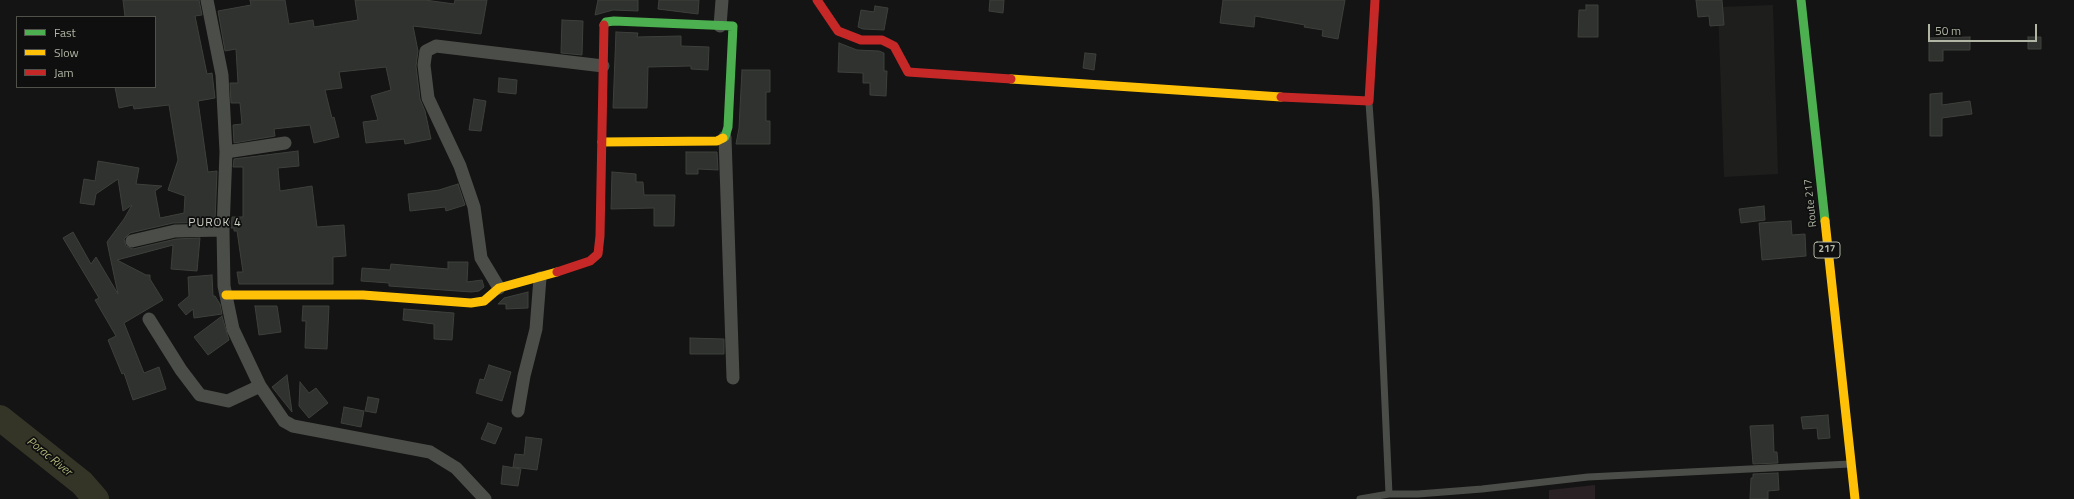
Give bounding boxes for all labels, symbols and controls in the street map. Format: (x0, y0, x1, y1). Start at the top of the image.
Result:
legend (16, 16, 156, 88)
scale bar (1930, 16, 2039, 42)
text: 50 m (1935, 21, 1961, 40)
text: Fast (54, 23, 76, 42)
text: Slow (54, 43, 79, 62)
text: Jam (54, 63, 74, 82)
street label: Route 217 (1802, 178, 1820, 228)
district label: PUROK 4 (188, 216, 242, 230)
road number: 217 (1814, 242, 1840, 258)
water label: Porac River (24, 435, 74, 479)

